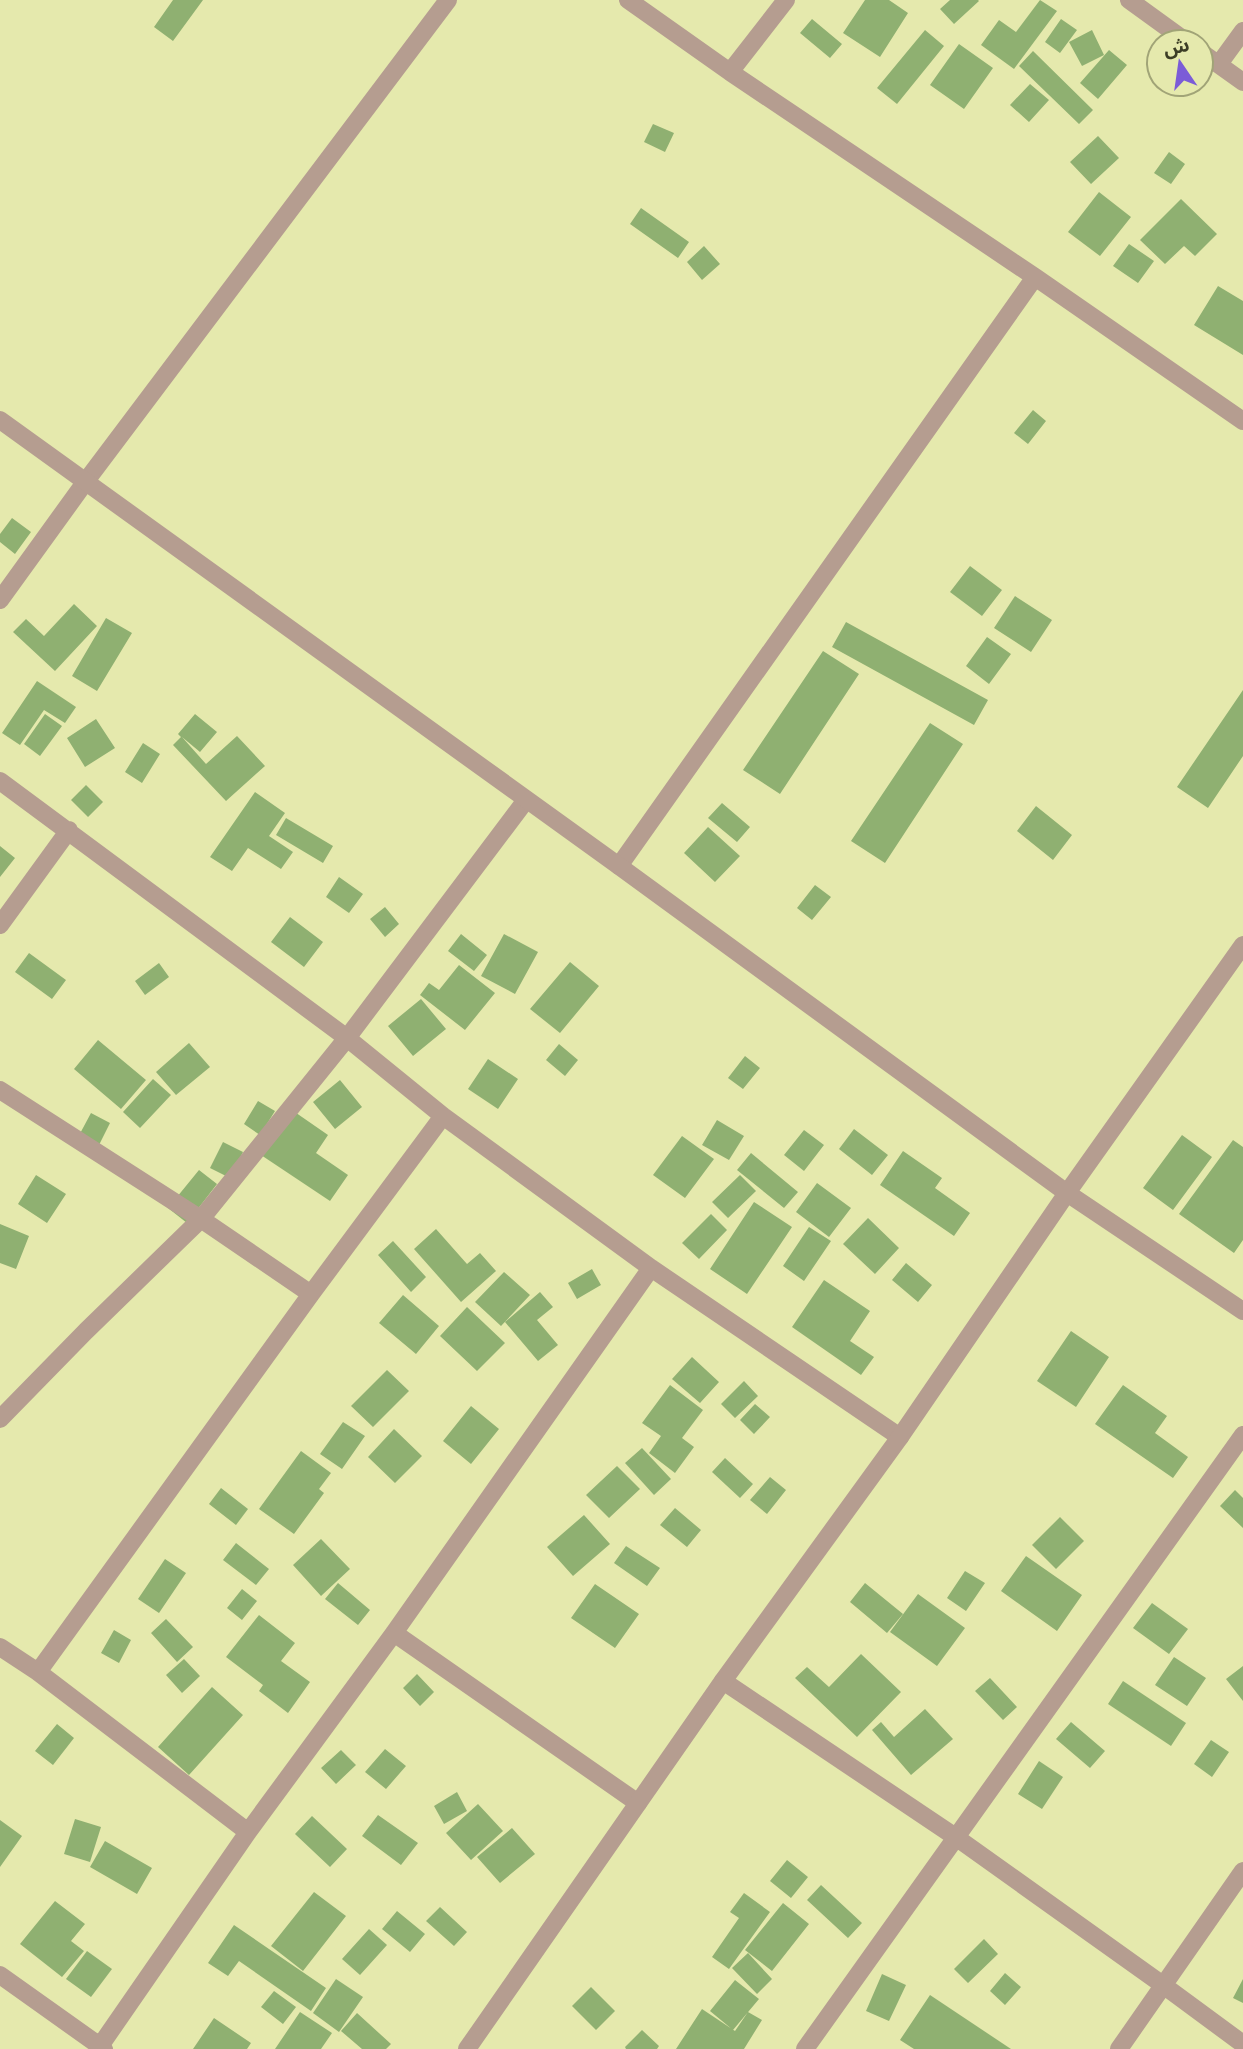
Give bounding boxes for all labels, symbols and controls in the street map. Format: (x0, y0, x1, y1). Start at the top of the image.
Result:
north arrow (1145, 28, 1215, 98)
text: ش (1161, 31, 1192, 62)

